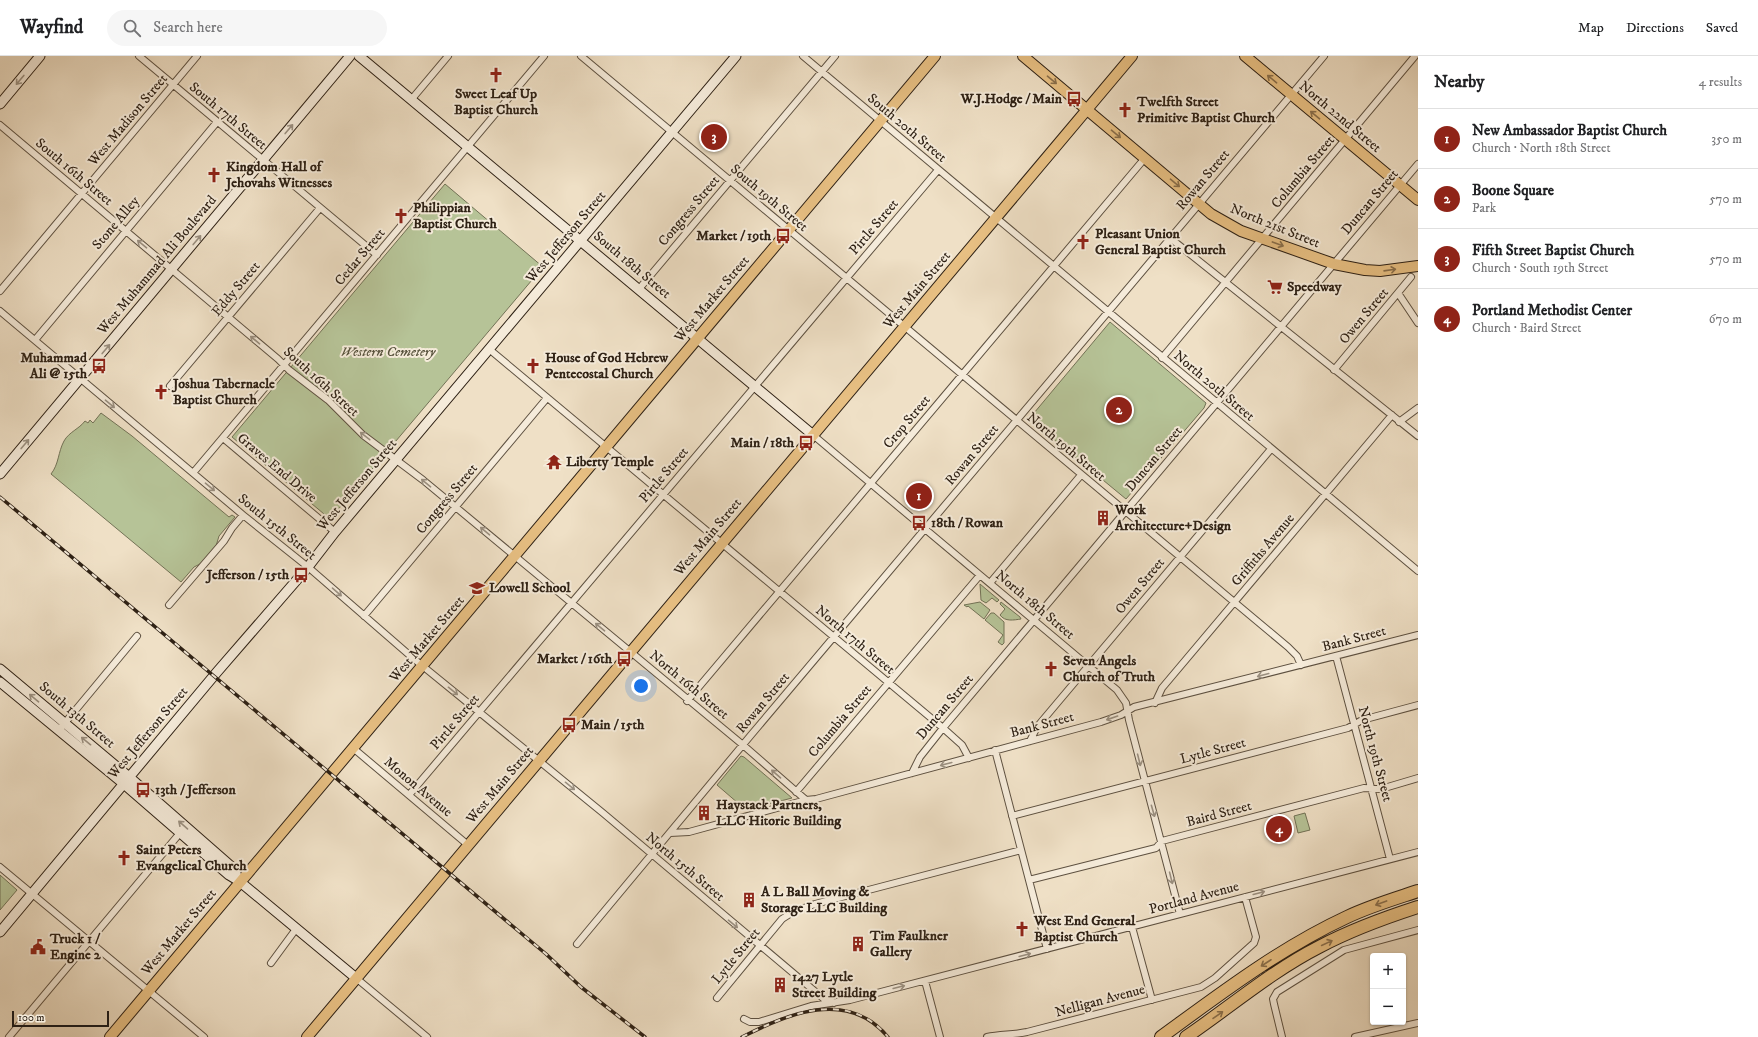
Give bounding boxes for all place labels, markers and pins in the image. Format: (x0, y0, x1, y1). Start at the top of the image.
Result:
church icon: Sweet Leaf Up Baptist Church (487, 66, 505, 84)
place label: Sweet Leaf Up Baptist Church (454, 85, 539, 119)
place label: W.J.Hodge / Main (960, 90, 1063, 108)
bus stop icon: W.J.Hodge / Main (1065, 90, 1083, 108)
place label: Twelfth Street Primitive Baptist Church (1136, 93, 1276, 127)
church icon: Twelfth Street Primitive Baptist Church (1116, 101, 1134, 119)
pin: 3 (701, 122, 727, 152)
place label: Kingdom Hall of Jehovahs Witnesses (224, 158, 332, 192)
church icon: Kingdom Hall of Jehovahs Witnesses (205, 166, 223, 184)
place label: Philippian Baptist Church (413, 199, 498, 233)
church icon: Philippian Baptist Church (392, 207, 410, 225)
place label: Pleasant Union General Baptist Church (1095, 225, 1227, 259)
place label: Market / 19th (696, 227, 772, 245)
bus stop icon: Market / 19th (774, 227, 792, 245)
church icon: Pleasant Union General Baptist Church (1074, 233, 1092, 251)
supermarket icon: Speedway (1266, 278, 1284, 296)
place label: Speedway (1287, 278, 1342, 296)
place label: Muhammad Ali @ 15th (20, 349, 88, 383)
place label: House of God Hebrew Pentecostal Church (545, 349, 669, 383)
bus stop icon: Muhammad Ali @ 15th (90, 357, 108, 375)
church icon: House of God Hebrew Pentecostal Church (524, 357, 542, 375)
place label: Joshua Tabernacle Baptist Church (171, 375, 275, 409)
church icon: Joshua Tabernacle Baptist Church (152, 383, 170, 401)
pin: 2 (1106, 395, 1132, 425)
place label: Main / 18th (731, 434, 795, 452)
bus stop icon: Main / 18th (797, 434, 815, 452)
temple icon: Liberty Temple (545, 453, 563, 471)
place label: Liberty Temple (566, 453, 654, 471)
pin: 1 (906, 481, 932, 511)
place label: Work Architecture+Design (1114, 501, 1232, 535)
building icon: Work Architecture+Design (1094, 509, 1112, 527)
bus stop icon: 18th / Rowan (910, 514, 928, 532)
place label: 18th / Rowan (931, 514, 1004, 532)
place label: Jefferson / 15th (205, 566, 290, 584)
bus stop icon: Jefferson / 15th (292, 566, 310, 584)
school or university icon: Lowell School (468, 579, 486, 597)
place label: Lowell School (489, 579, 571, 597)
place label: Market / 16th (537, 650, 613, 668)
bus stop icon: Market / 16th (615, 650, 633, 668)
place label: Seven Angels Church of Truth (1063, 652, 1156, 686)
church icon: Seven Angels Church of Truth (1042, 660, 1060, 678)
bus stop icon: Main / 15th (560, 716, 578, 734)
place label: Main / 15th (581, 716, 645, 734)
bus stop icon: 13th / Jefferson (134, 781, 152, 799)
place label: 13th / Jefferson (155, 781, 236, 799)
place label: Haystack Partners, LLC Hitoric Building (716, 796, 842, 830)
building icon: Haystack Partners, LLC Hitoric Building (695, 804, 713, 822)
pin: 4 (1266, 814, 1292, 844)
place label: Saint Peters Evangelical Church (136, 841, 247, 875)
church icon: Saint Peters Evangelical Church (115, 849, 133, 867)
place label: A L Ball Moving & Storage LLC Building (760, 883, 888, 917)
building icon: A L Ball Moving & Storage LLC Building (740, 891, 758, 909)
place label: West End General Baptist Church (1033, 912, 1136, 946)
church icon: West End General Baptist Church (1013, 920, 1031, 938)
place label: Tim Faulkner Gallery (869, 927, 949, 961)
place label: Truck 1 / Engine 2 (49, 930, 102, 964)
building icon: Tim Faulkner Gallery (849, 935, 867, 953)
public building icon: Truck 1 / Engine 2 (29, 938, 47, 956)
place label: 1427 Lytle Street Building (792, 968, 877, 1002)
building icon: 1427 Lytle Street Building (771, 976, 789, 994)

